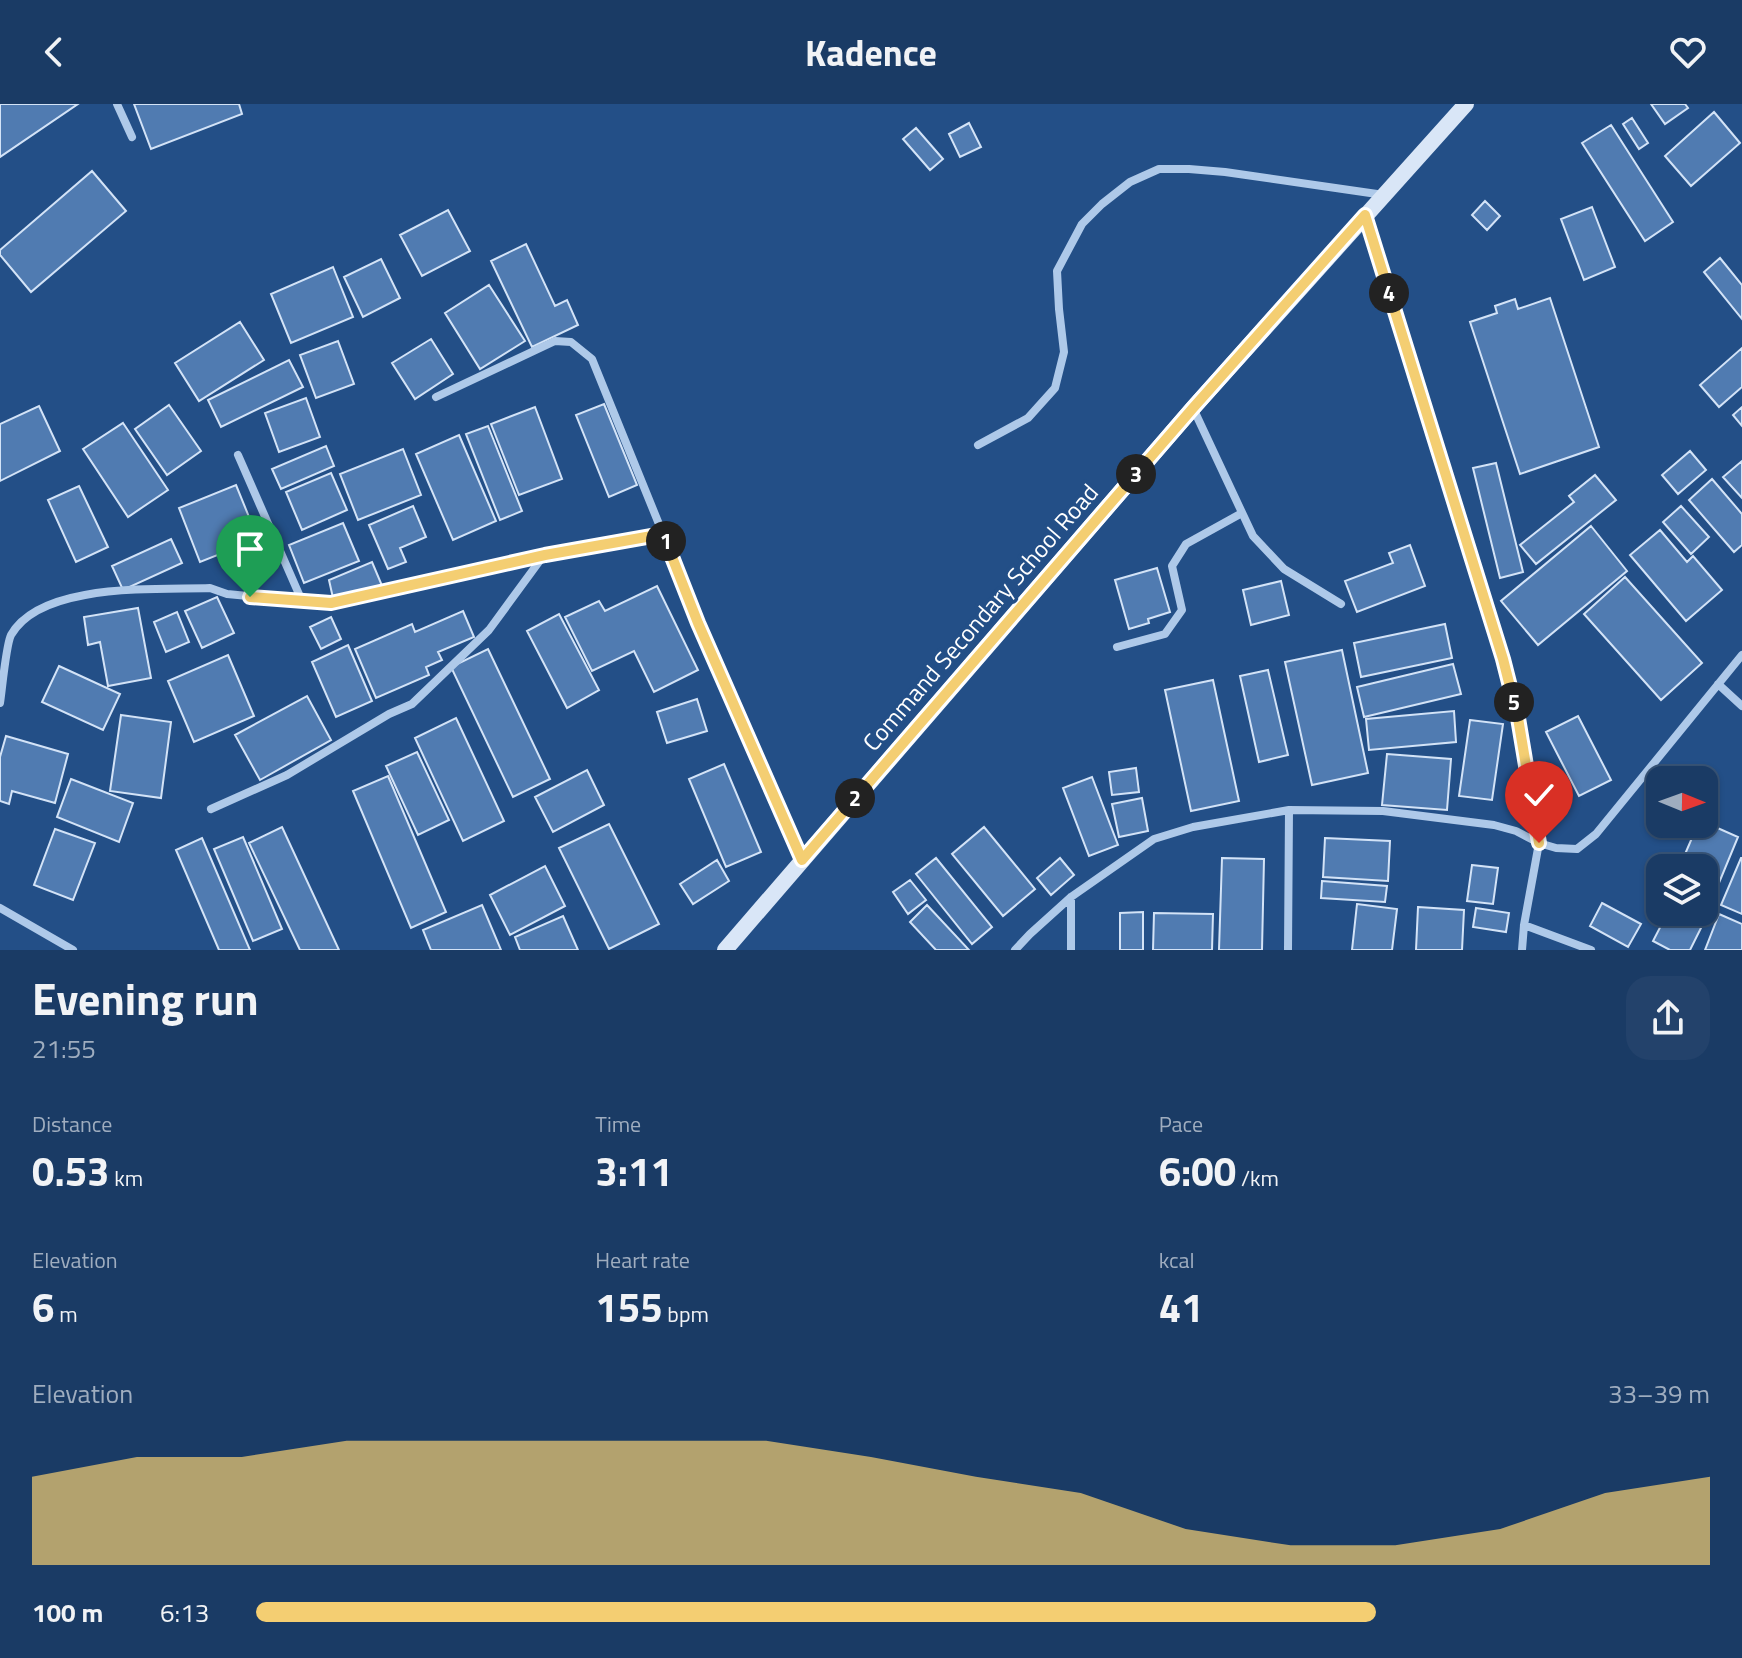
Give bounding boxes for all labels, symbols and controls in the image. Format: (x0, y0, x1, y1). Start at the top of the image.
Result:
text: Kadence (805, 25, 937, 80)
icon: back (32, 30, 76, 74)
icon: heart (1666, 30, 1710, 74)
pin: 4 (1369, 273, 1409, 313)
text: 4 (1383, 276, 1395, 310)
pin: 3 (1116, 454, 1156, 494)
text: 3 (1130, 457, 1142, 491)
street label: Command Secondary School Road (854, 475, 1106, 759)
pin (216, 515, 284, 597)
pin: 1 (646, 521, 686, 561)
text: 1 (660, 524, 672, 558)
icon: arrive (228, 527, 272, 571)
pin: 5 (1494, 682, 1534, 722)
text: 5 (1508, 685, 1520, 719)
pin (1505, 761, 1573, 843)
north arrow (1646, 766, 1718, 838)
map controls (1646, 766, 1718, 926)
icon: check (1517, 773, 1561, 817)
pin: 2 (835, 778, 875, 818)
text: 2 (849, 781, 861, 815)
button: layers (1646, 854, 1718, 926)
text: Evening run (32, 965, 259, 1032)
button: share (1626, 976, 1710, 1060)
text: 21:55 (32, 1029, 96, 1068)
text: Distance (32, 1107, 112, 1141)
text: Time (595, 1107, 641, 1141)
text: Pace (1159, 1107, 1203, 1141)
text: 0.53 (32, 1141, 109, 1202)
text: 3:11 (595, 1141, 673, 1202)
text: 6:00 (1159, 1141, 1236, 1202)
text: km (109, 1161, 143, 1195)
text: /km (1236, 1161, 1279, 1195)
text: Elevation (32, 1243, 118, 1277)
text: Heart rate (595, 1243, 690, 1277)
text: kcal (1159, 1243, 1195, 1277)
text: 6 (32, 1277, 54, 1338)
text: 155 (595, 1277, 663, 1338)
text: 41 (1159, 1277, 1203, 1338)
text: m (54, 1297, 78, 1331)
text: bpm (663, 1297, 709, 1331)
text: Elevation (32, 1374, 133, 1413)
text: 33–39 m (1608, 1374, 1710, 1413)
text: 100 m (32, 1593, 103, 1632)
text: 6:13 (160, 1593, 209, 1632)

